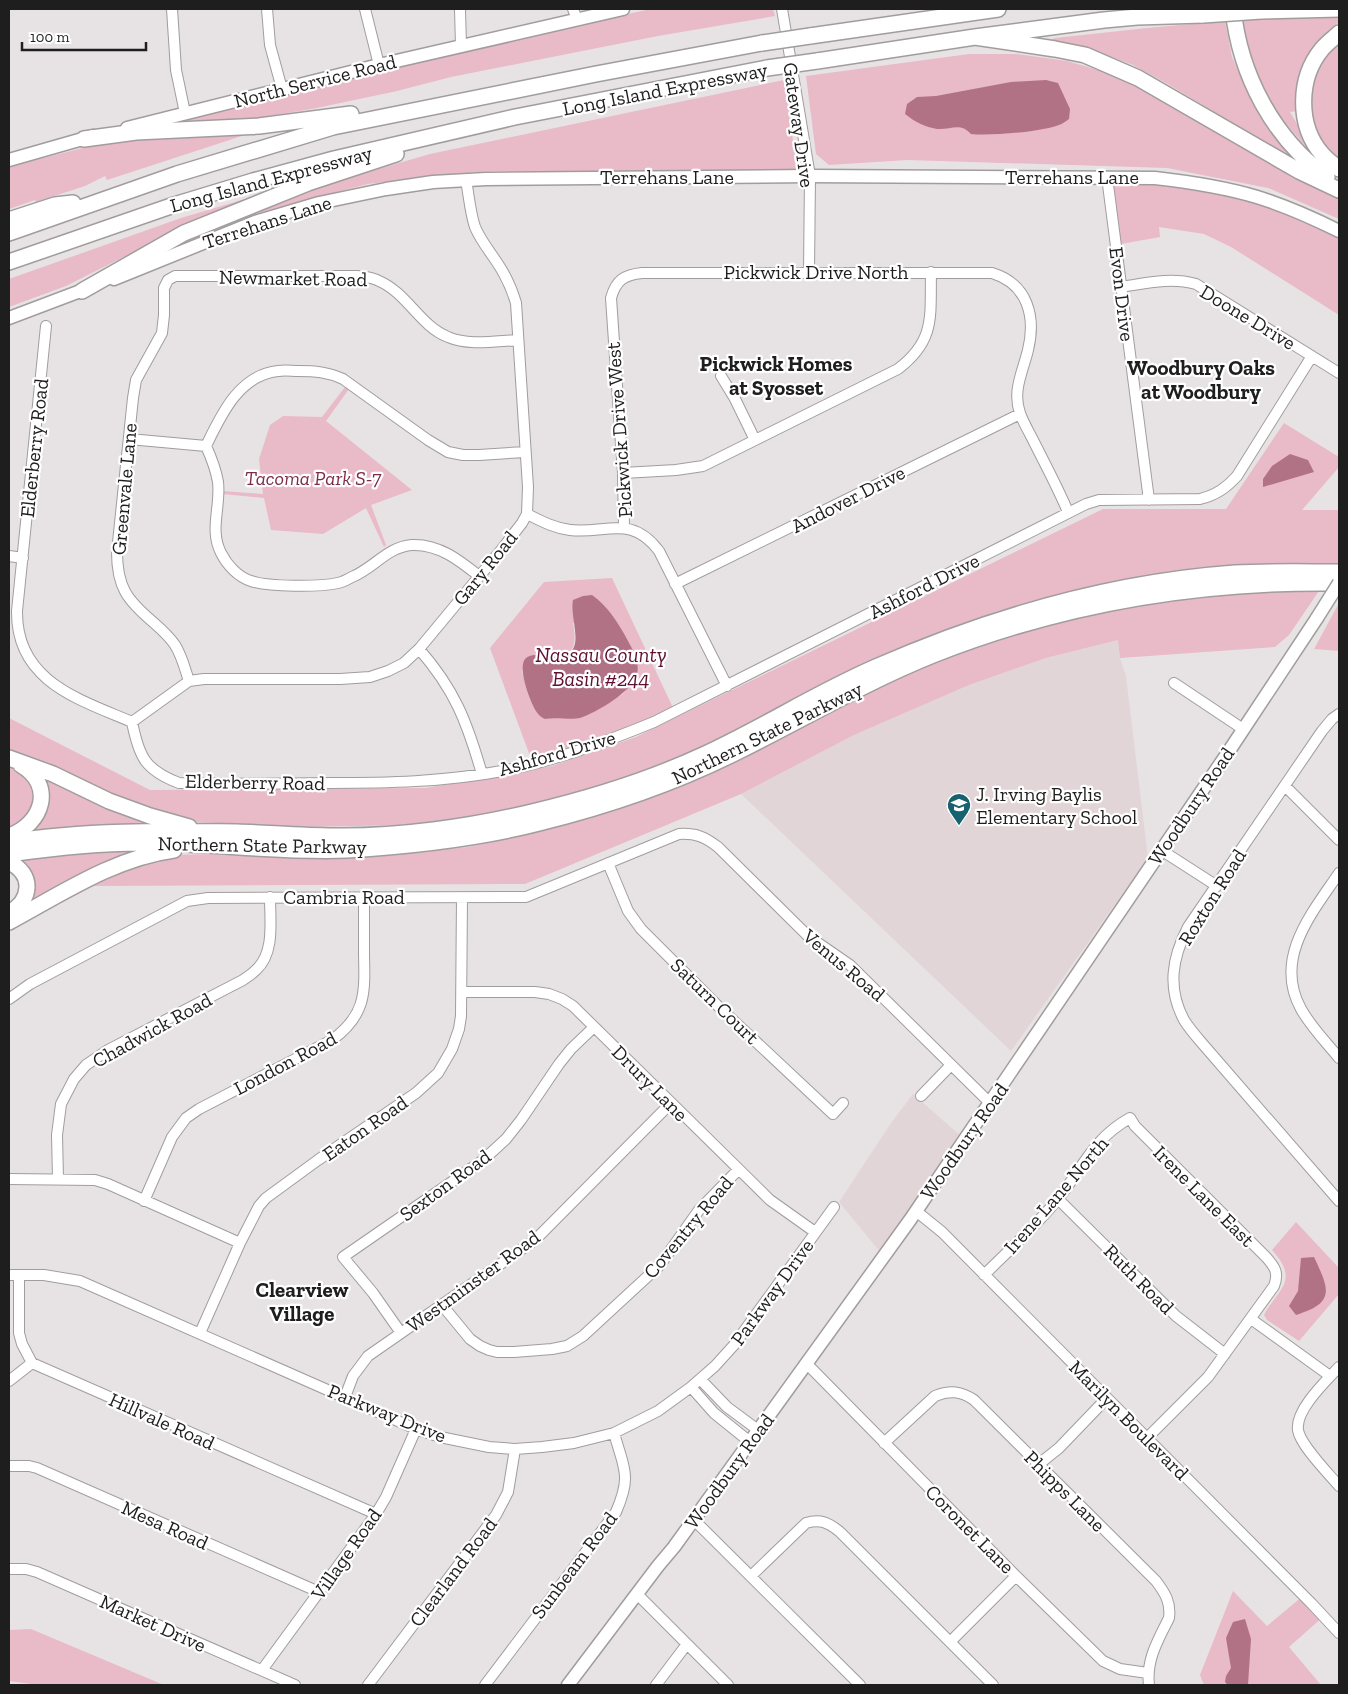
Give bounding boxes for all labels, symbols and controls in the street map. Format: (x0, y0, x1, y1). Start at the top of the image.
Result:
scale bar (22, 20, 146, 52)
text: 100 m (30, 28, 69, 46)
street label: North Service Road (231, 49, 399, 113)
street label: Long Island Expressway (560, 57, 770, 121)
street label: Gateway Drive (778, 61, 820, 189)
street label: Long Island Expressway (167, 140, 375, 218)
street label: Terrehans Lane (600, 165, 734, 189)
street label: Terrehans Lane (1005, 165, 1139, 189)
street label: Terrehans Lane (200, 190, 334, 254)
street label: Evon Drive (1104, 245, 1140, 343)
street label: Pickwick Drive North (723, 260, 909, 284)
street label: Newmarket Road (219, 265, 367, 291)
street label: Doone Drive (1196, 279, 1300, 355)
street label: Pickwick Drive West (601, 341, 637, 519)
district label: Pickwick Homes at Syosset (700, 351, 853, 400)
district label: Woodbury Oaks at Woodbury (1127, 355, 1275, 404)
street label: Elderberry Road (15, 377, 53, 519)
street label: Greenvale Lane (106, 422, 142, 556)
street label: Andover Drive (787, 460, 909, 538)
park label: Tacoma Park S-7 (245, 466, 382, 490)
street label: Gary Road (448, 526, 522, 610)
street label: Ashford Drive (865, 548, 983, 624)
water label: Nassau County Basin #244 (535, 642, 667, 691)
street label: Northern State Parkway (668, 676, 867, 790)
street label: Ashford Drive (496, 725, 618, 781)
street label: Woodbury Road (1143, 743, 1239, 869)
street label: Elderberry Road (185, 769, 325, 795)
place label: J. Irving Baylis Elementary School (976, 782, 1137, 829)
school or university icon: J. Irving Baylis Elementary School (946, 792, 972, 826)
street label: Northern State Parkway (157, 831, 367, 859)
street label: Roxton Road (1173, 844, 1251, 950)
street label: Cambria Road (283, 885, 405, 909)
street label: Venus Road (797, 923, 890, 1006)
street label: Saturn Court (666, 953, 765, 1049)
street label: Chadwick Road (88, 987, 216, 1073)
street label: London Road (230, 1026, 340, 1100)
street label: Drury Lane (607, 1040, 693, 1126)
street label: Woodbury Road (915, 1078, 1013, 1204)
street label: Eaton Road (318, 1090, 412, 1166)
street label: Irene Lane North (999, 1131, 1114, 1258)
street label: Irene Lane East (1148, 1140, 1260, 1252)
street label: Sexton Road (395, 1144, 495, 1226)
street label: Coventry Road (638, 1171, 738, 1283)
street label: Westminster Road (402, 1225, 544, 1337)
street label: Parkway Drive (725, 1234, 819, 1350)
street label: Ruth Road (1099, 1239, 1179, 1319)
district label: Clearview Village (256, 1277, 348, 1326)
street label: Marilyn Boulevard (1064, 1355, 1194, 1485)
street label: Parkway Drive (324, 1378, 450, 1448)
street label: Hillvale Road (105, 1387, 219, 1455)
street label: Woodbury Road (679, 1409, 779, 1533)
street label: Phipps Lane (1019, 1445, 1111, 1537)
street label: Coronet Lane (920, 1479, 1020, 1579)
street label: Mesa Road (118, 1495, 212, 1555)
street label: Village Road (305, 1504, 386, 1605)
street label: Sunbeam Road (526, 1507, 622, 1623)
street label: Clearland Road (404, 1513, 502, 1631)
street label: Market Drive (96, 1589, 210, 1657)

